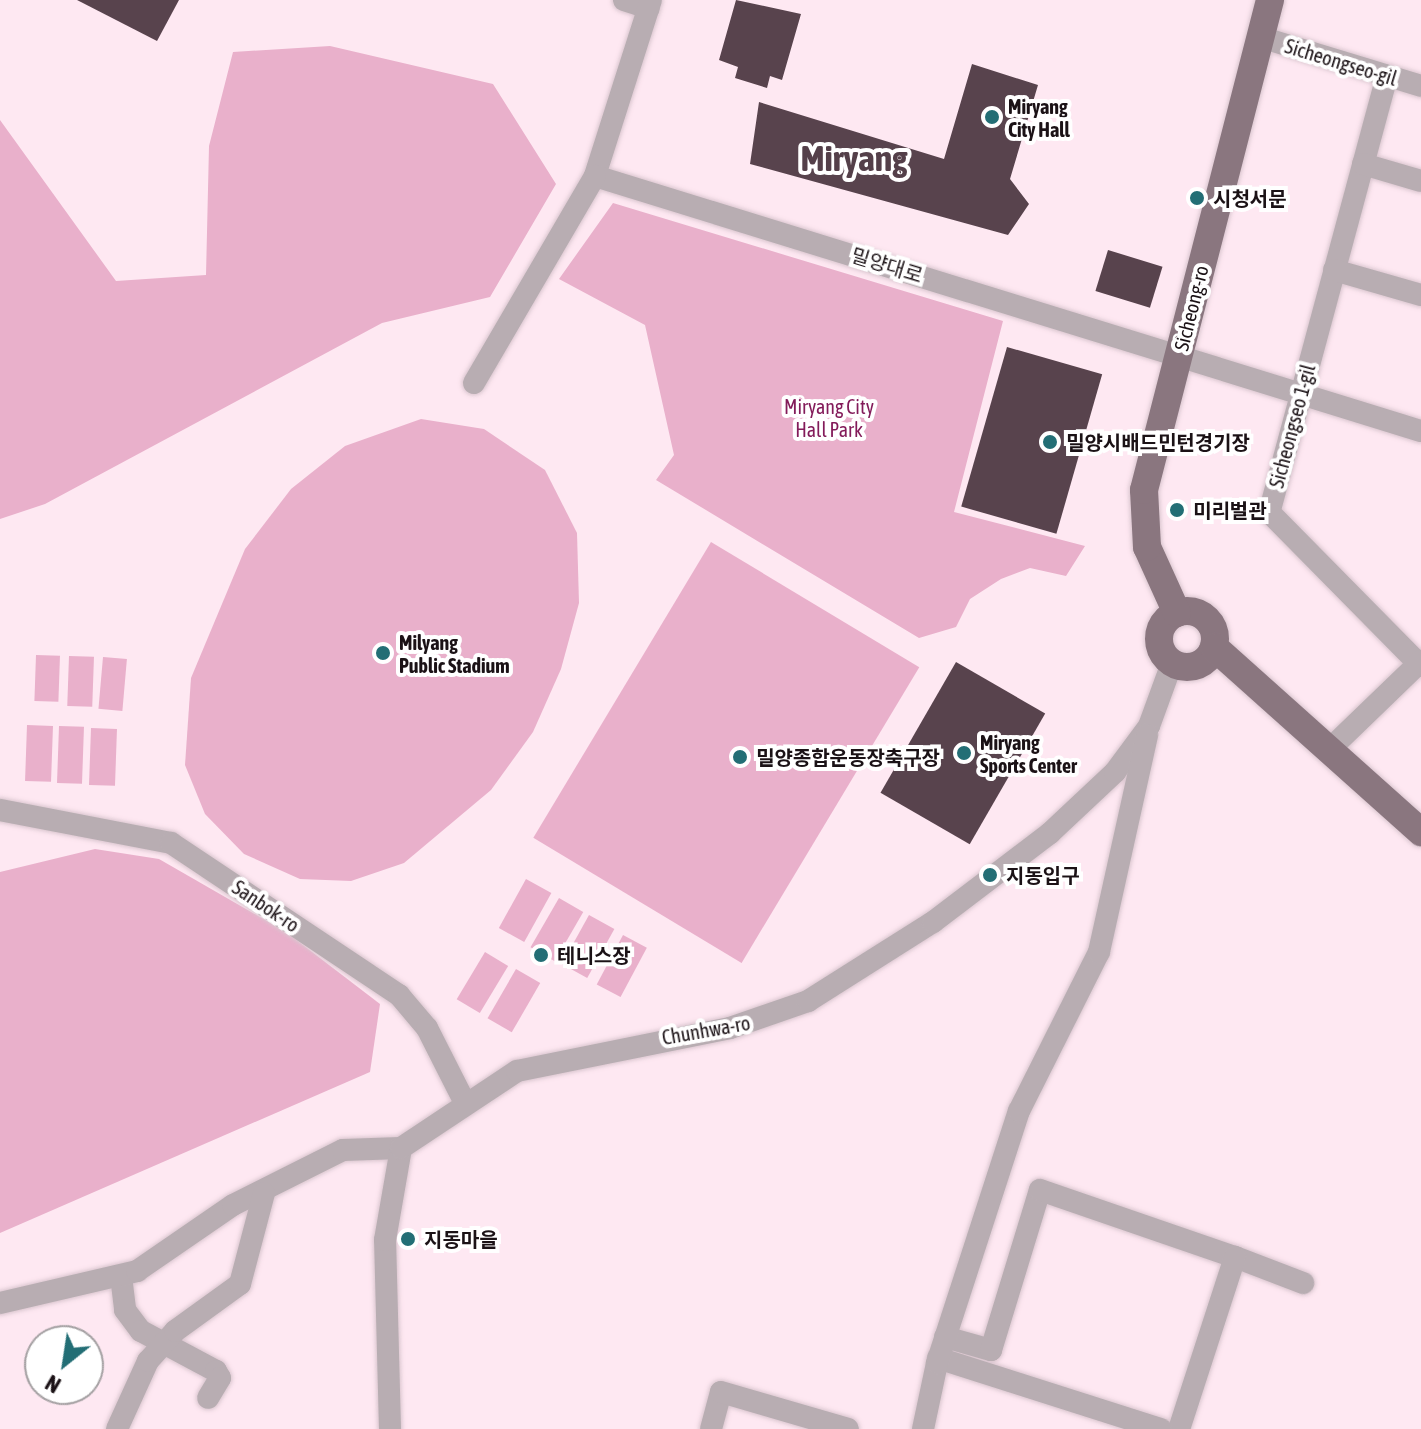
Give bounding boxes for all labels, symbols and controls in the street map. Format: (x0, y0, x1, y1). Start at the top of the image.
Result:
street label: Sicheongseo-gil (1282, 34, 1400, 90)
place label: Miryang City Hall (1008, 94, 1070, 141)
marker: Miryang City Hall (983, 108, 1001, 126)
district label: Miryang (800, 137, 908, 181)
place label: 시청서문 (1213, 186, 1287, 210)
marker: 시청서문 (1188, 189, 1206, 207)
street label: 밀양대로 (848, 243, 926, 287)
street label: Sicheong-ro (1169, 263, 1213, 353)
street label: Sicheongseo 1-gil (1264, 362, 1320, 490)
park label: Miryang City Hall Park (784, 394, 874, 441)
place label: 밀양시배드민턴경기장 (1066, 430, 1250, 454)
marker: 밀양시배드민턴경기장 (1041, 433, 1059, 451)
place label: 미리벌관 (1193, 498, 1267, 522)
marker: 미리벌관 (1168, 501, 1186, 519)
place label: Milyang Public Stadium (399, 630, 510, 677)
marker: Milyang Public Stadium (374, 644, 392, 662)
place label: Miryang Sports Center (980, 730, 1077, 777)
marker: Miryang Sports Center (955, 744, 973, 762)
place label: 밀양종합운동장축구장 (756, 745, 940, 769)
marker: 밀양종합운동장축구장 (731, 748, 749, 766)
place label: 지동입구 (1006, 863, 1080, 887)
marker: 지동입구 (981, 866, 999, 884)
street label: Sanbok-ro (228, 875, 304, 937)
place label: 테니스장 (557, 943, 631, 967)
marker: 테니스장 (532, 946, 550, 964)
street label: Chunhwa-ro (660, 1010, 752, 1050)
place label: 지동마을 (424, 1227, 498, 1251)
marker: 지동마을 (399, 1230, 417, 1248)
north arrow (24, 1325, 104, 1405)
text: N (41, 1370, 65, 1399)

